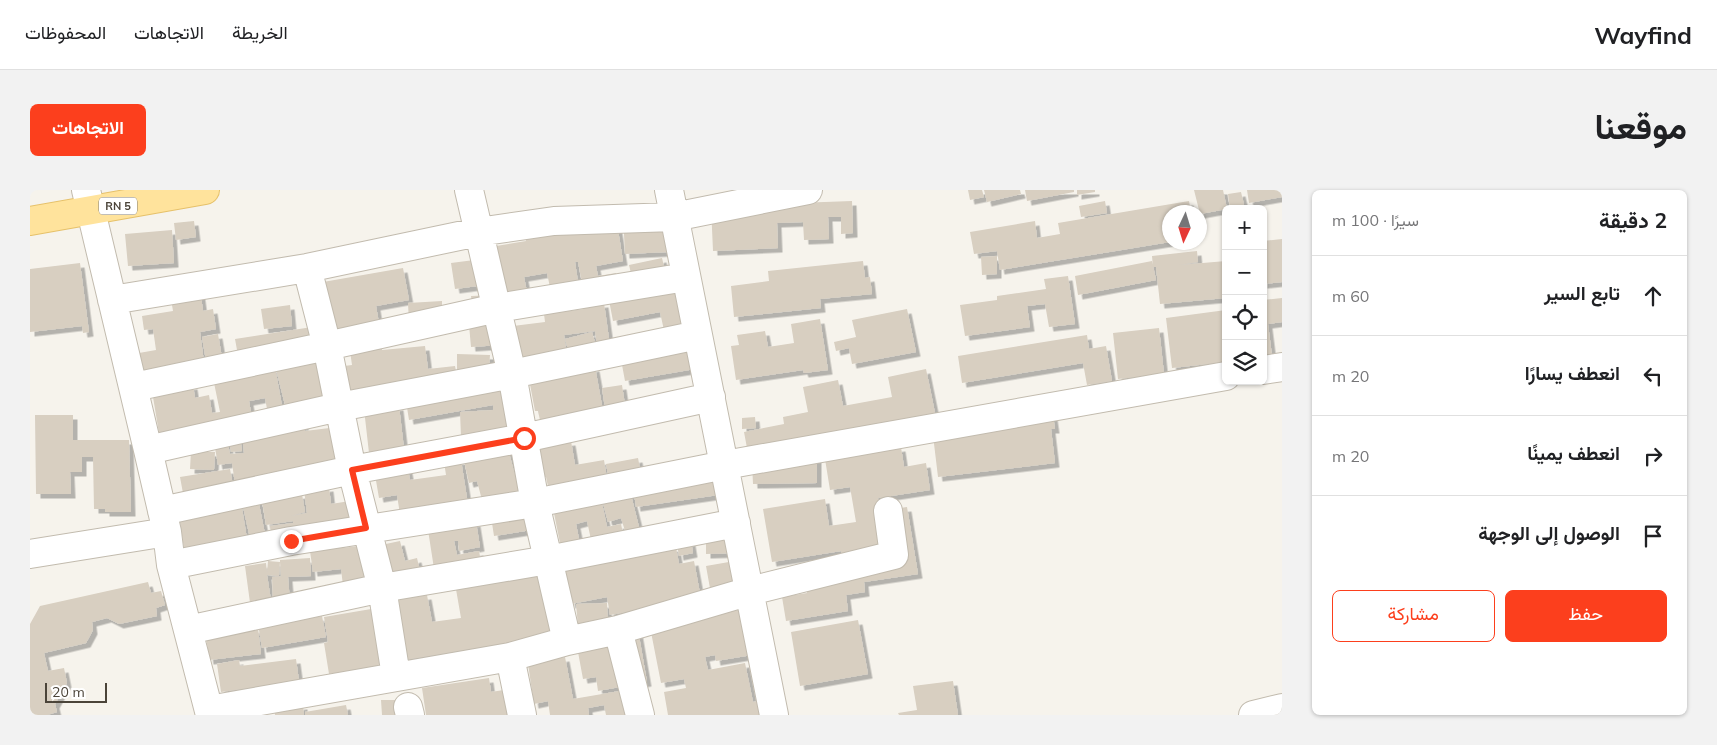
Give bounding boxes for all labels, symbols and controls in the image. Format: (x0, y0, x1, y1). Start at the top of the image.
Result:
text: Wayfind (1594, 20, 1692, 50)
text: المحفوظات (25, 21, 106, 44)
text: الاتجاهات (134, 21, 204, 44)
text: الخريطة (232, 21, 288, 44)
button: الاتجاهات (30, 104, 146, 156)
text: موقعنا (1594, 104, 1687, 148)
road number: RN 5 (99, 198, 137, 214)
north arrow (1162, 205, 1207, 250)
map controls (1222, 205, 1267, 385)
button: + (1222, 205, 1267, 250)
text: 2 دقيقة (1599, 207, 1667, 233)
text: سيرًا · 100 m (1332, 210, 1419, 230)
button: − (1222, 250, 1267, 295)
text: تابع السير (1544, 281, 1620, 305)
icon: ahead (1639, 282, 1667, 310)
text: 60 m (1332, 286, 1369, 306)
button: locate (1222, 295, 1267, 340)
button: layers (1222, 340, 1267, 385)
text: انعطف يسارًا (1525, 361, 1620, 385)
icon: left (1639, 362, 1667, 390)
text: 20 m (1332, 366, 1369, 386)
route start (513, 427, 536, 450)
text: انعطف يمينًا (1527, 441, 1620, 465)
icon: right (1639, 442, 1667, 470)
text: 20 m (1332, 446, 1369, 466)
text: الوصول إلى الوجهة (1478, 521, 1620, 545)
icon: arrive (1639, 522, 1667, 550)
route end (280, 530, 303, 553)
button: مشاركة (1332, 590, 1495, 642)
button: حفظ (1505, 590, 1667, 642)
scale bar (45, 680, 108, 703)
text: 20 m (52, 683, 85, 701)

